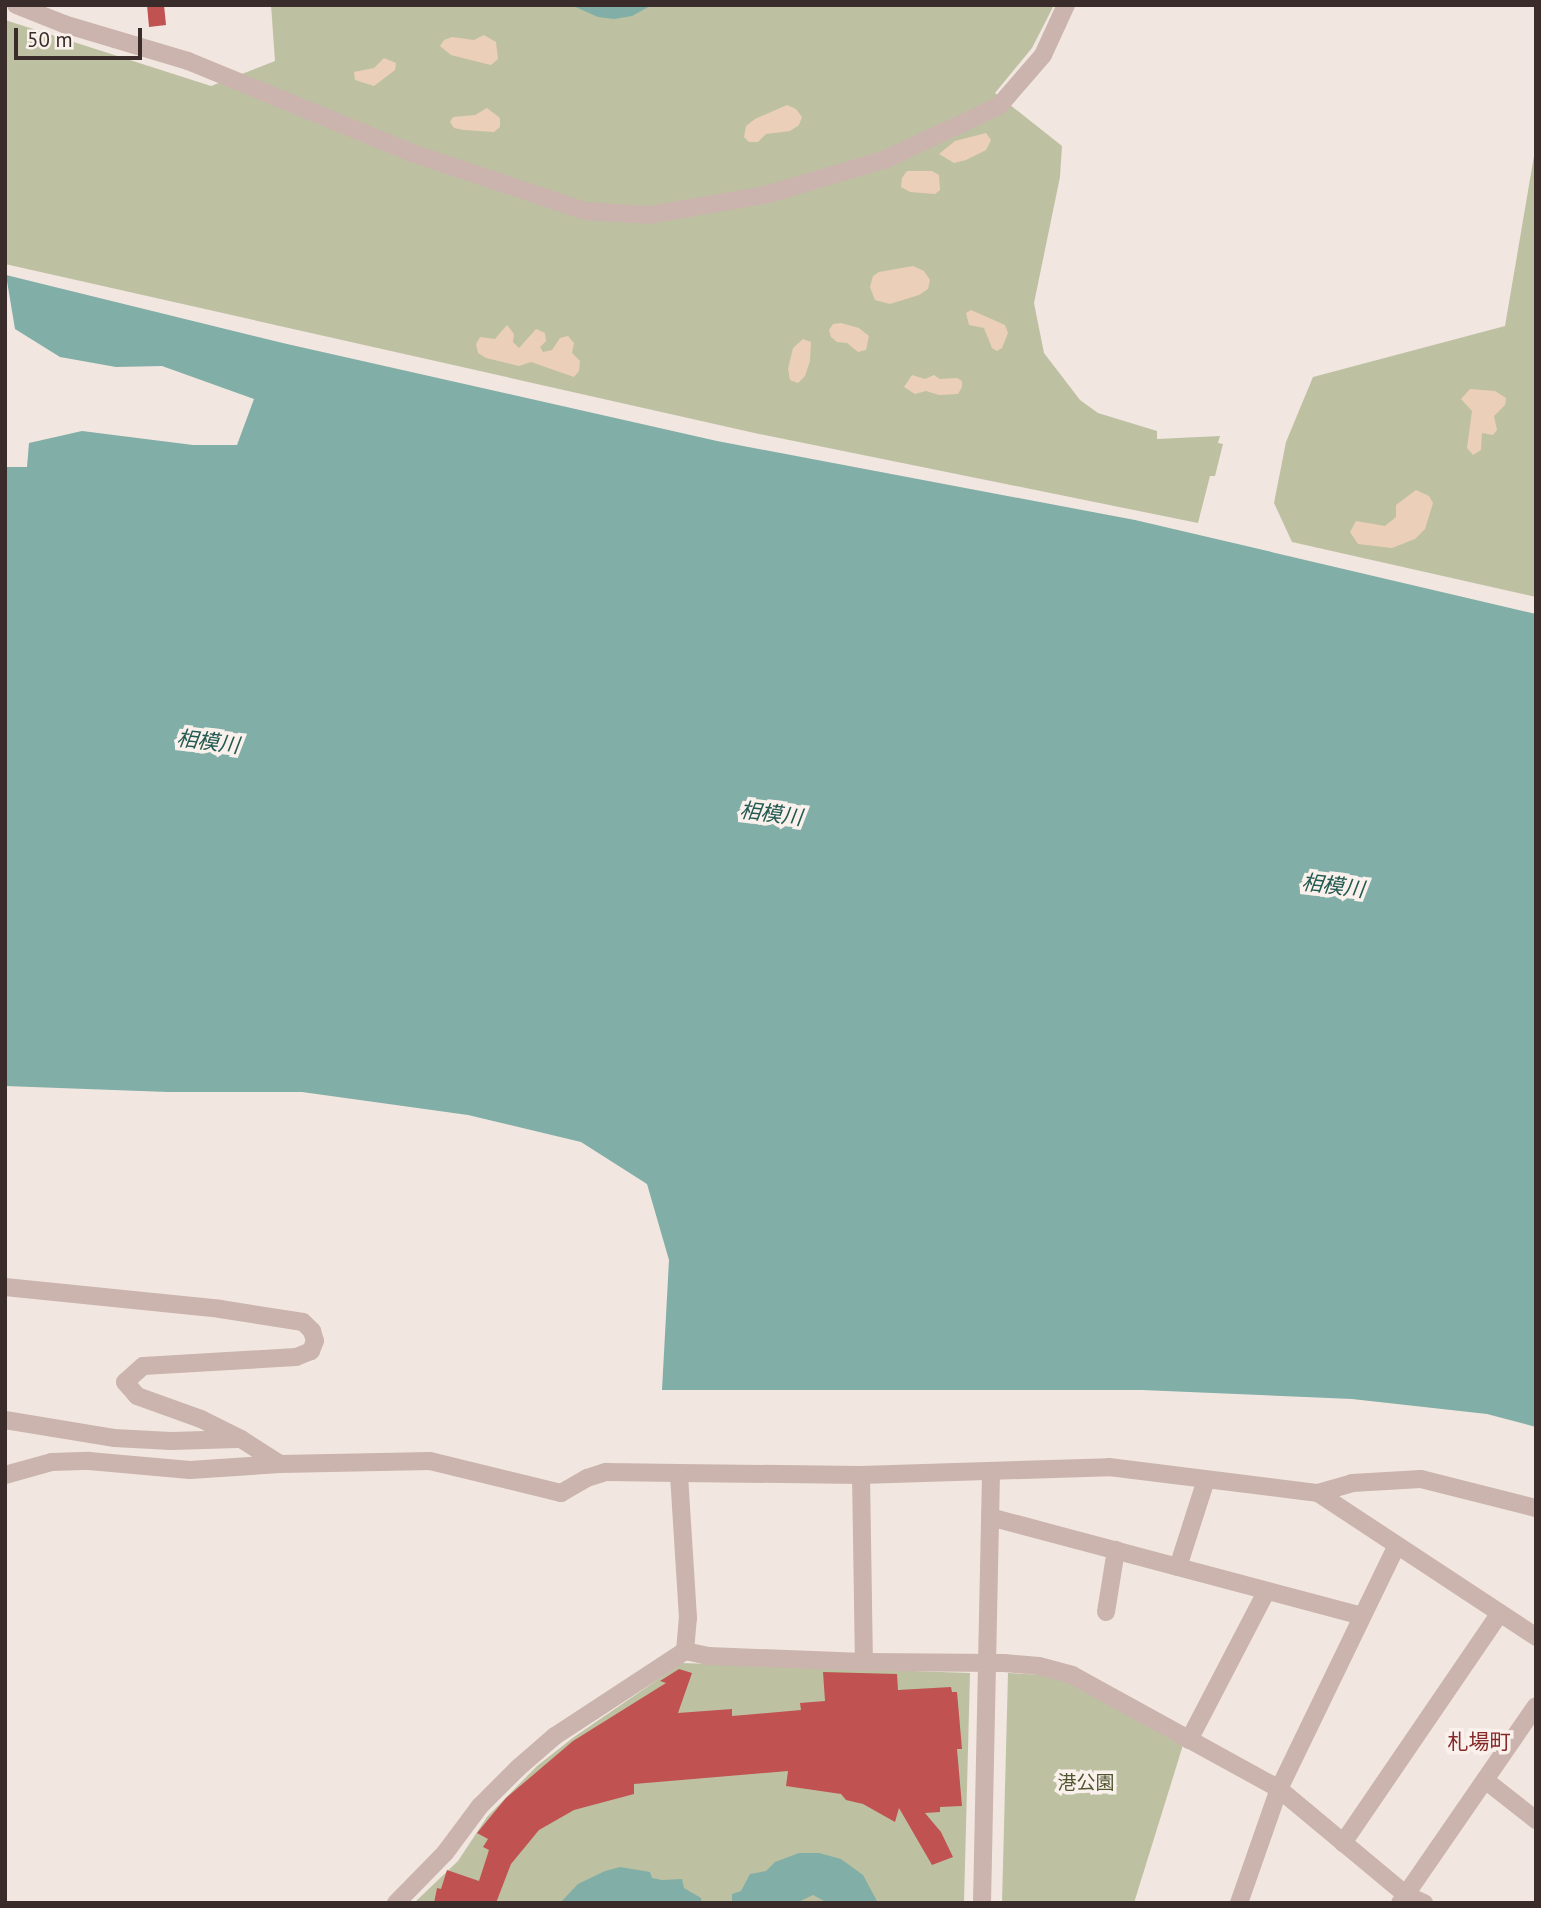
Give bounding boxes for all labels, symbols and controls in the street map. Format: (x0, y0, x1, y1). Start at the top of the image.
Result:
scale bar (18, 14, 145, 58)
text: 50 m (27, 26, 73, 53)
water label: 相模川 (175, 726, 241, 758)
water label: 相模川 (738, 798, 804, 830)
water label: 相模川 (1300, 870, 1366, 902)
district label: 札場町 (1448, 1729, 1510, 1755)
park label: 港公園 (1058, 1772, 1114, 1794)

